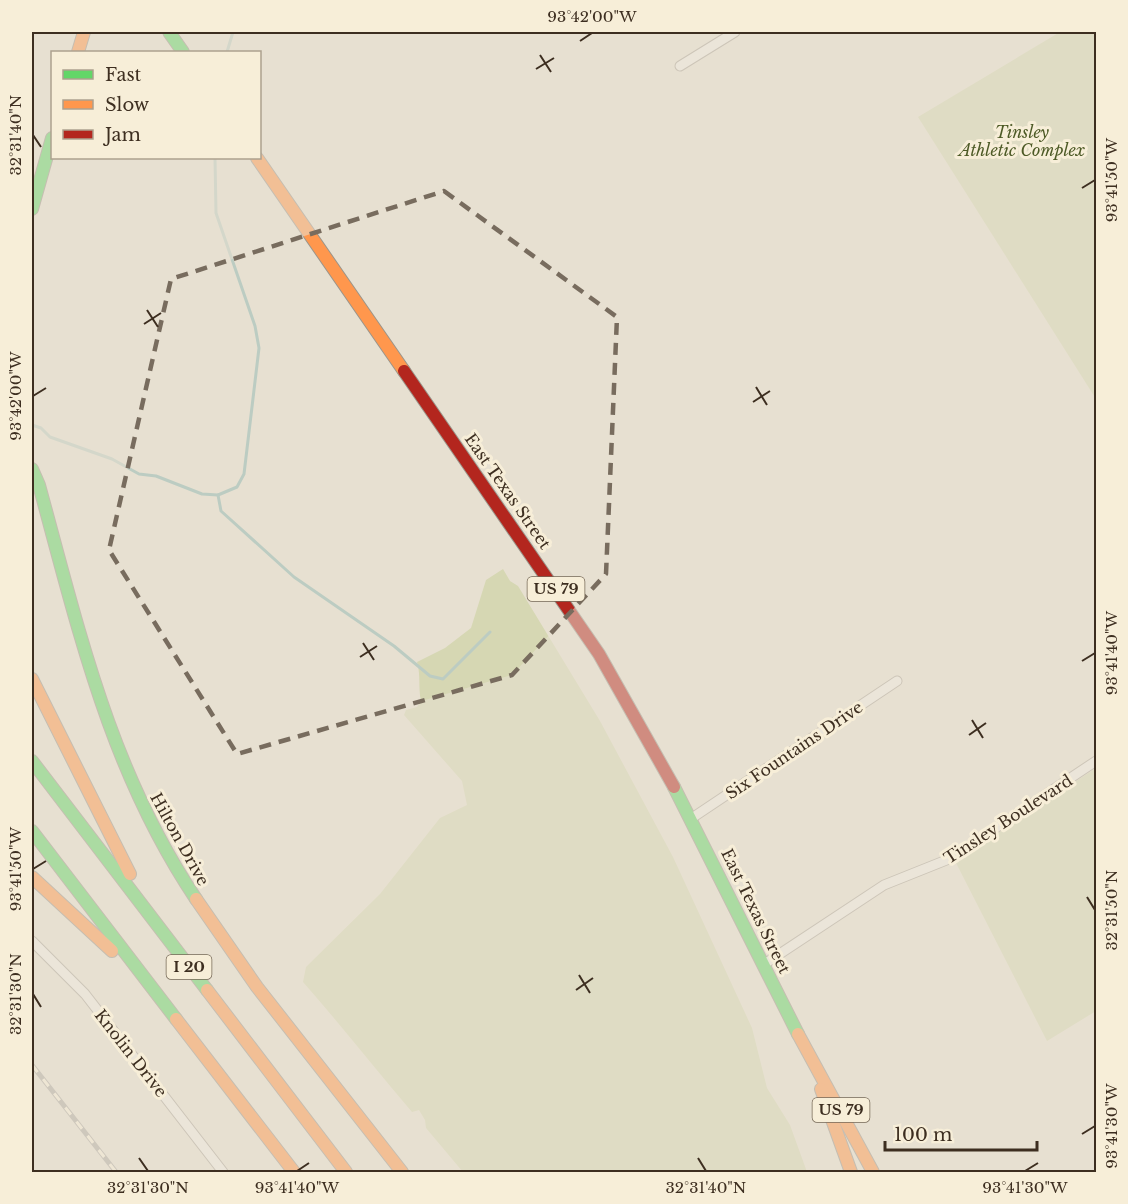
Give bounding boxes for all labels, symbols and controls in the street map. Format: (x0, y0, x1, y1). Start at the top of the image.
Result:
text: 93°42'00"W (547, 7, 637, 26)
legend (51, 51, 261, 159)
text: Fast (105, 64, 142, 86)
text: Slow (105, 94, 150, 116)
text: 32°31'40"N (6, 95, 25, 175)
park label: Tinsley Athletic Complex (957, 122, 1086, 160)
text: Jam (103, 124, 141, 146)
text: 93°41'50"W (1102, 138, 1121, 222)
text: 93°42'00"W (6, 351, 25, 441)
street label: East Texas Street (461, 429, 555, 553)
road number: US 79 (528, 577, 584, 601)
text: 93°41'40"W (1102, 610, 1121, 695)
street label: Six Fountains Drive (722, 697, 866, 803)
street label: Tinsley Boulevard (940, 770, 1076, 868)
street label: Hilton Drive (146, 789, 214, 889)
text: 93°41'50"W (6, 827, 25, 911)
street label: East Texas Street (717, 845, 795, 977)
text: 32°31'50"N (1102, 870, 1121, 950)
text: 32°31'30"N (6, 953, 25, 1035)
road number: I 20 (166, 955, 212, 979)
street label: Knolin Drive (91, 1005, 171, 1101)
text: 93°41'30"W (1102, 1083, 1121, 1169)
road number: US 79 (812, 1098, 870, 1122)
scale bar (885, 1114, 1036, 1152)
text: 100 m (894, 1124, 952, 1146)
text: 32°31'30"N (107, 1178, 189, 1197)
text: 93°41'40"W (255, 1178, 340, 1197)
text: 32°31'40"N (666, 1178, 746, 1197)
text: 93°41'30"W (982, 1178, 1068, 1197)

